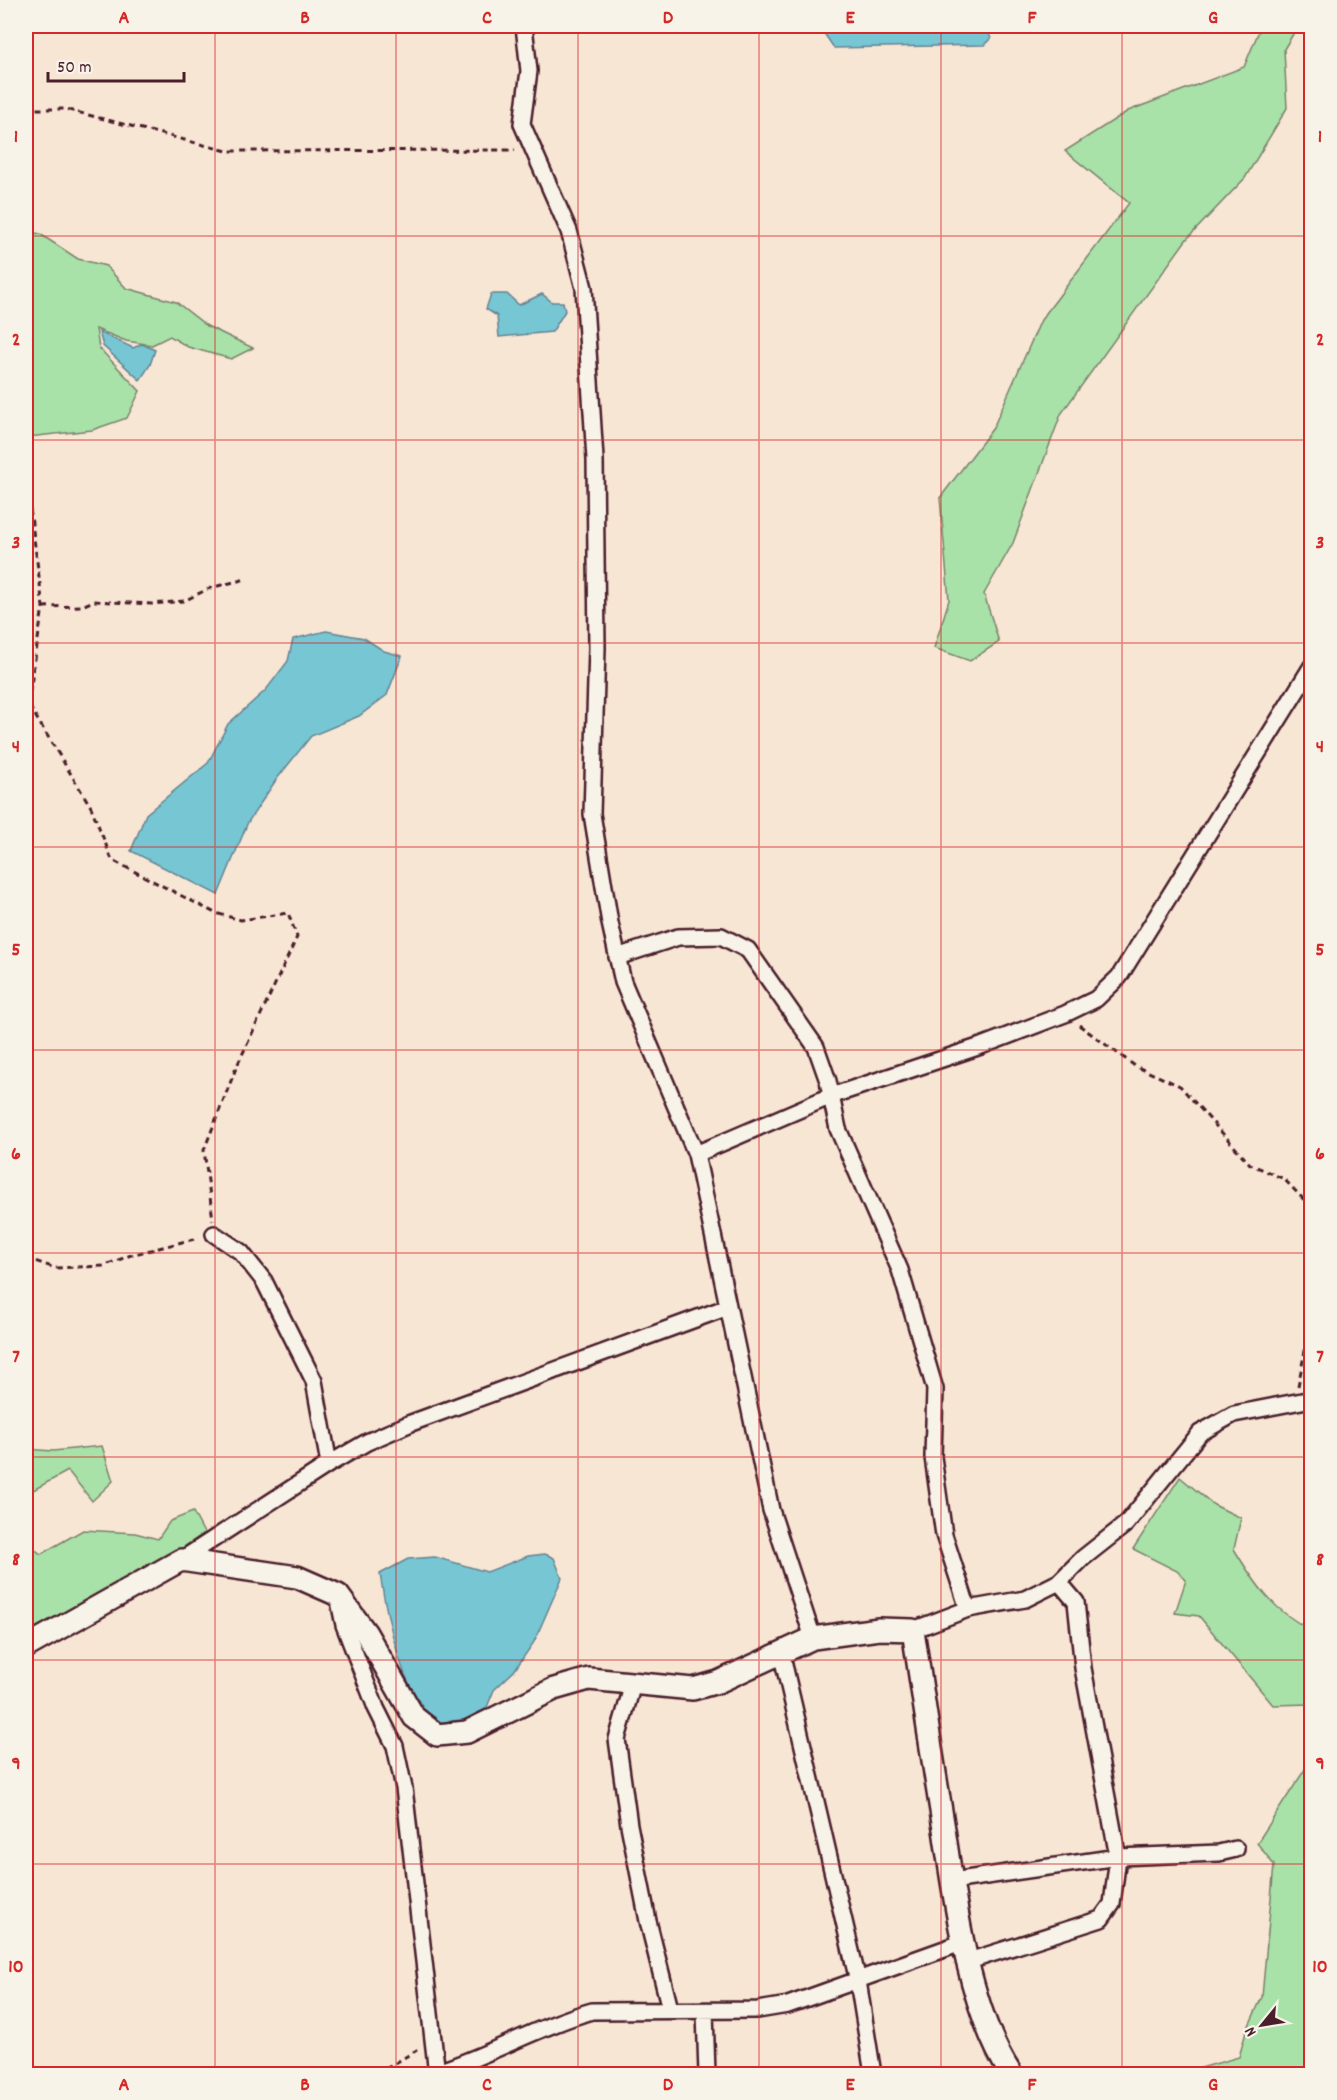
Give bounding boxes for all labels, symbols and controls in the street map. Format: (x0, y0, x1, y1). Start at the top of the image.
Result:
text: A (119, 5, 130, 33)
text: B (300, 5, 310, 33)
text: C (482, 5, 492, 33)
text: D (663, 5, 674, 33)
text: E (845, 5, 855, 33)
text: F (1028, 5, 1038, 33)
text: G (1208, 5, 1218, 33)
scale bar (48, 45, 184, 83)
text: 50 m (57, 56, 92, 81)
text: 1 (14, 124, 18, 152)
text: 1 (1318, 124, 1322, 152)
text: 2 (12, 327, 20, 355)
text: 2 (1316, 327, 1324, 355)
text: 3 (12, 530, 20, 558)
text: 3 (1316, 530, 1324, 558)
text: 4 (12, 734, 20, 762)
text: 4 (1316, 734, 1324, 762)
text: 5 (11, 937, 21, 965)
text: 5 (1315, 937, 1325, 965)
text: 6 (11, 1141, 21, 1169)
text: 6 (1315, 1141, 1325, 1169)
text: 7 (12, 1344, 20, 1372)
text: 7 (1316, 1344, 1324, 1372)
text: 8 (12, 1547, 20, 1575)
text: 8 (1316, 1547, 1324, 1575)
text: 9 (11, 1751, 21, 1779)
text: 9 (1315, 1751, 1325, 1779)
text: 10 (8, 1954, 24, 1982)
text: 10 (1312, 1954, 1328, 1982)
north arrow (1232, 1995, 1292, 2055)
text: N (1239, 2022, 1263, 2040)
text: A (119, 2072, 130, 2100)
text: B (300, 2072, 310, 2100)
text: C (482, 2072, 492, 2100)
text: D (663, 2072, 674, 2100)
text: E (845, 2072, 855, 2100)
text: F (1028, 2072, 1038, 2100)
text: G (1208, 2072, 1218, 2100)

